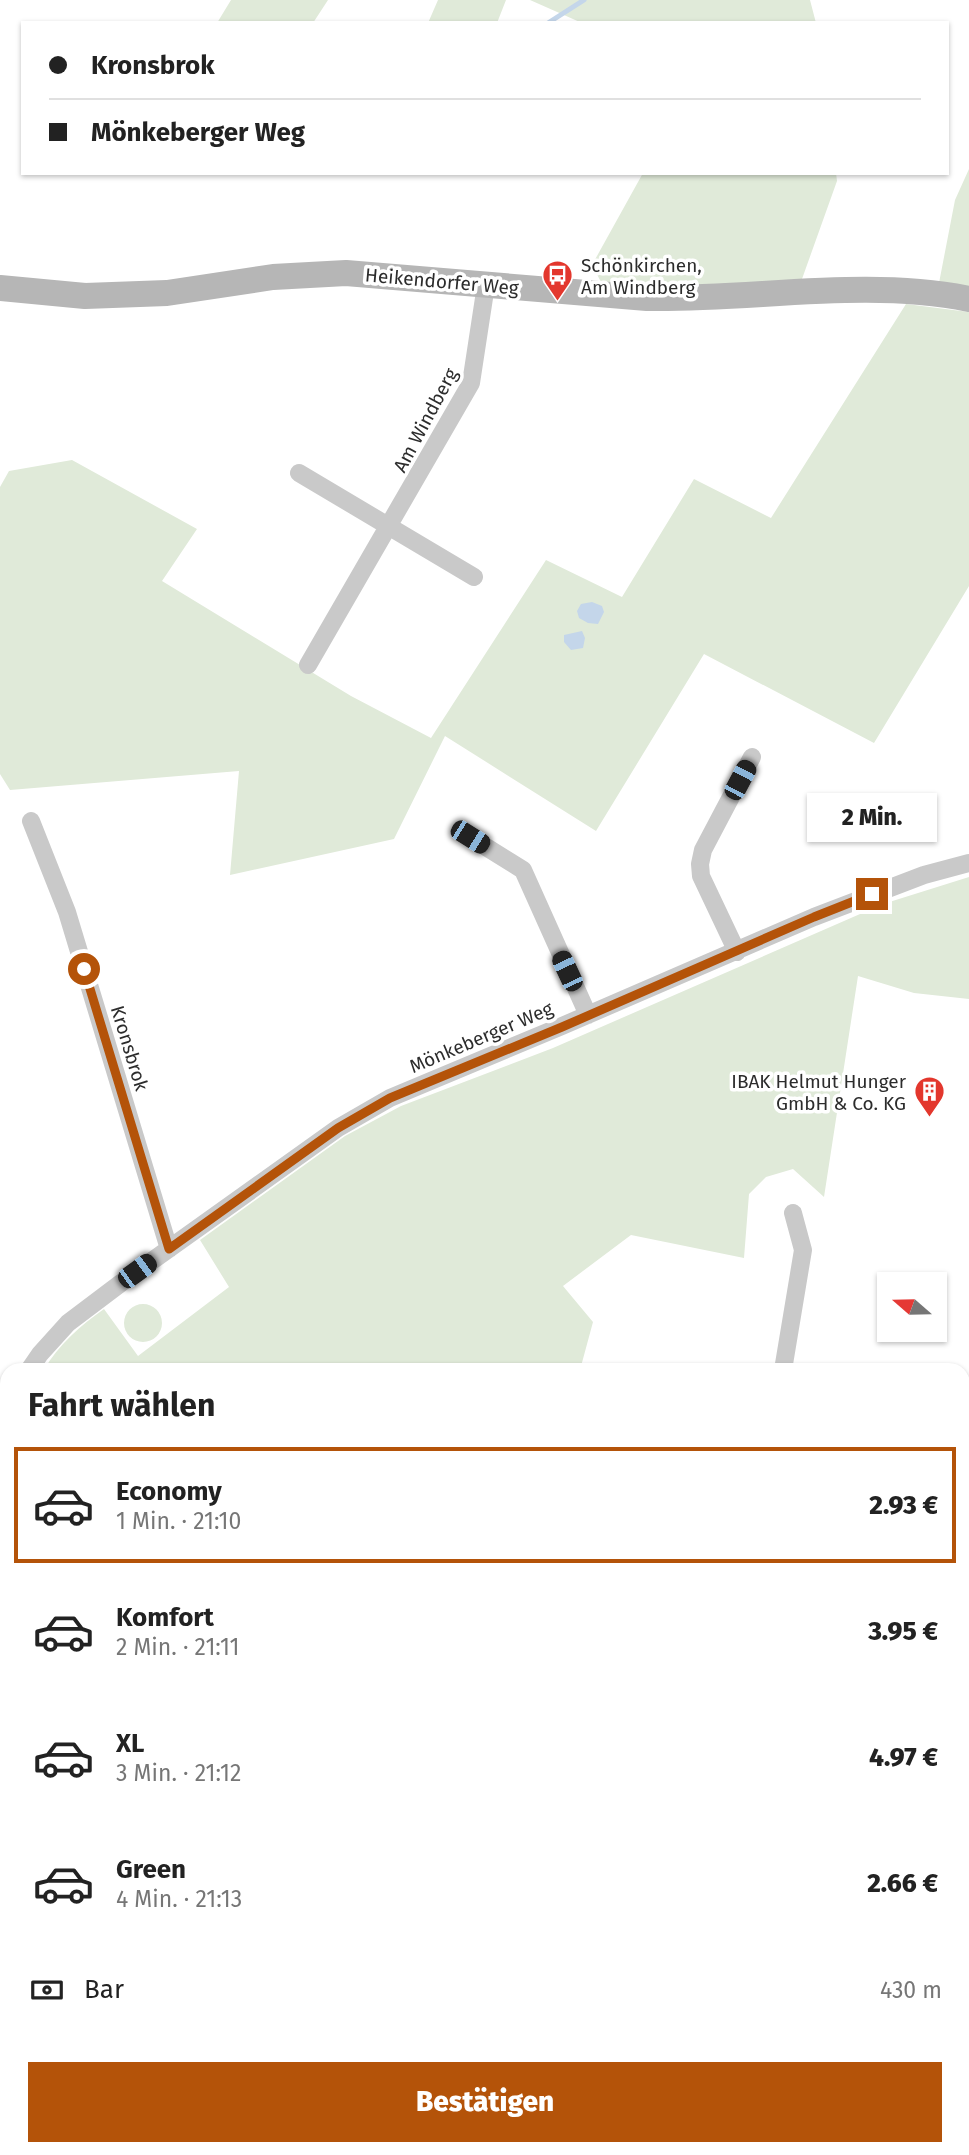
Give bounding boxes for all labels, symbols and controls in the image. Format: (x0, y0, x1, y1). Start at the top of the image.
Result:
text: Kronsbrok (91, 50, 215, 81)
text: Mönkeberger Weg (91, 117, 305, 148)
place label: Schönkirchen, Am Windberg (581, 254, 702, 299)
bus stop icon: Schönkirchen, Am Windberg (541, 259, 575, 303)
street label: Heikendorfer Weg (364, 263, 520, 300)
street label: Am Windberg (388, 364, 462, 476)
car (721, 757, 760, 803)
callout: 2 Min. (807, 792, 937, 842)
text: 2 Min. (842, 803, 902, 831)
car (447, 817, 494, 857)
route end (856, 878, 888, 910)
car (549, 948, 586, 994)
route start (68, 953, 100, 985)
street label: Mönkeberger Weg (406, 997, 557, 1078)
street label: Kronsbrok (106, 1003, 153, 1094)
place label: IBAK Helmut Hunger GmbH & Co. KG (731, 1070, 907, 1115)
building icon: IBAK Helmut Hunger GmbH & Co. KG (912, 1075, 946, 1119)
car (114, 1250, 161, 1292)
north arrow (877, 1272, 947, 1342)
map controls (877, 1272, 947, 1342)
text: Fahrt wählen (28, 1386, 215, 1424)
icon: car (32, 1474, 95, 1537)
text: Economy (116, 1476, 222, 1507)
text: 2.93 € (869, 1490, 938, 1521)
text: 1 Min. · 21:10 (116, 1507, 241, 1535)
icon: car (32, 1600, 95, 1663)
text: Komfort (116, 1602, 214, 1633)
text: 3.95 € (868, 1616, 938, 1647)
text: 2 Min. · 21:11 (116, 1633, 240, 1661)
icon: car (32, 1726, 95, 1789)
text: XL (116, 1728, 144, 1759)
text: 4.97 € (869, 1742, 938, 1773)
text: 3 Min. · 21:12 (116, 1759, 241, 1787)
icon: car (32, 1852, 95, 1915)
text: Green (116, 1854, 186, 1885)
text: 2.66 € (867, 1868, 938, 1899)
text: 4 Min. · 21:13 (116, 1885, 242, 1913)
icon: cash (28, 1971, 66, 2009)
text: Bar (84, 1974, 124, 2005)
text: 430 m (880, 1976, 942, 2004)
button: Bestätigen (28, 2062, 942, 2142)

